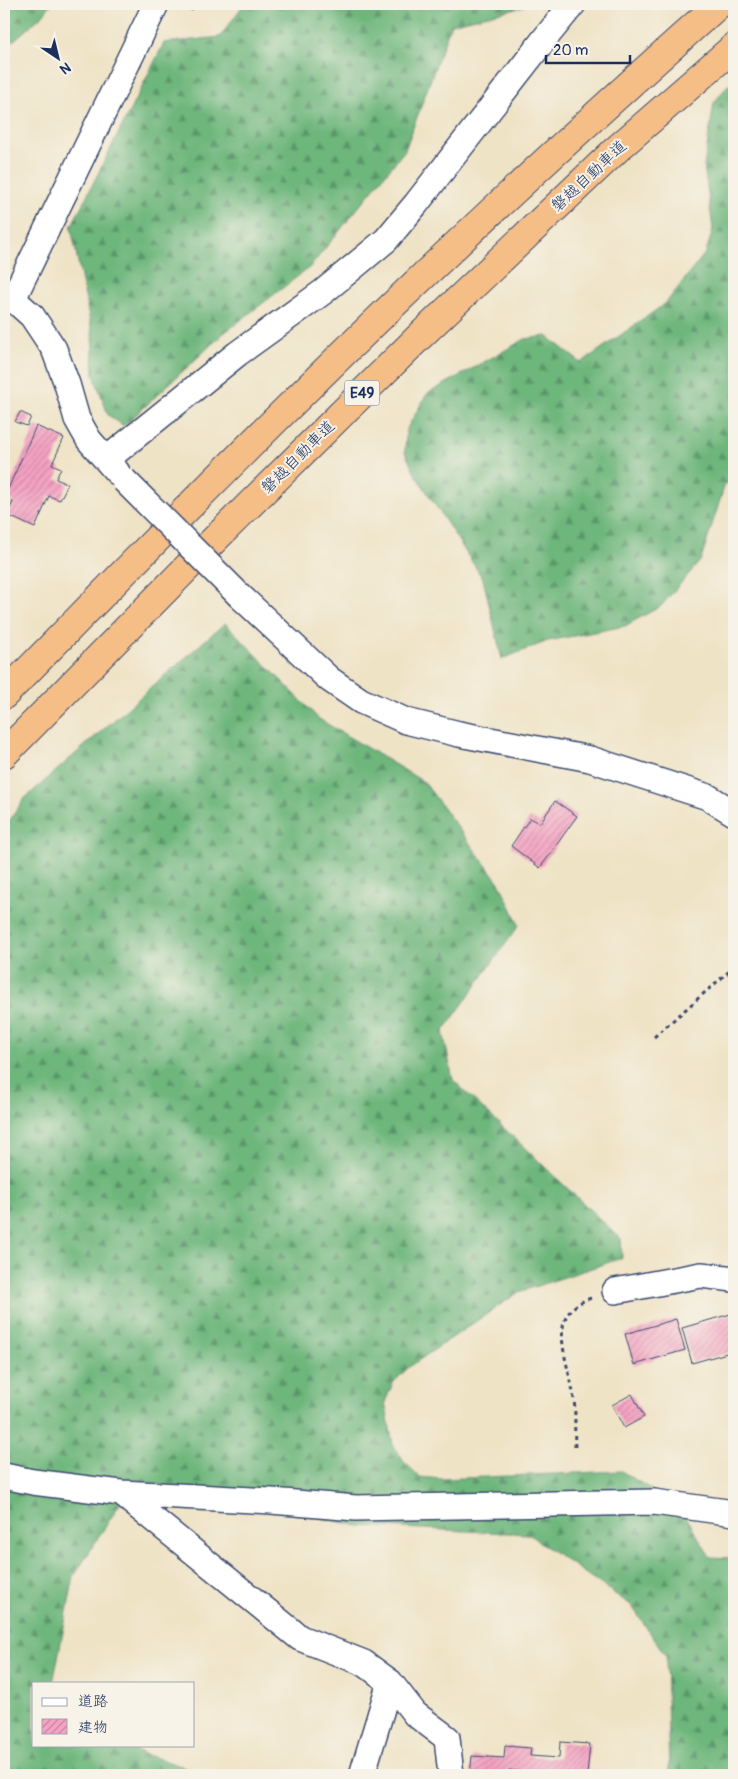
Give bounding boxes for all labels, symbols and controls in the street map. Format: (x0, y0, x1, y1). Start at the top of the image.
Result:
north arrow (32, 32, 82, 82)
scale bar (546, 32, 629, 64)
text: 20 m (553, 41, 588, 60)
text: N (56, 59, 74, 78)
street label: 磐越自動車道 (547, 136, 631, 216)
road number: E49 (344, 380, 380, 406)
street label: 磐越自動車道 (257, 416, 339, 498)
legend (32, 1682, 195, 1746)
text: 道路 (78, 1692, 108, 1711)
text: 建物 (78, 1718, 108, 1737)

